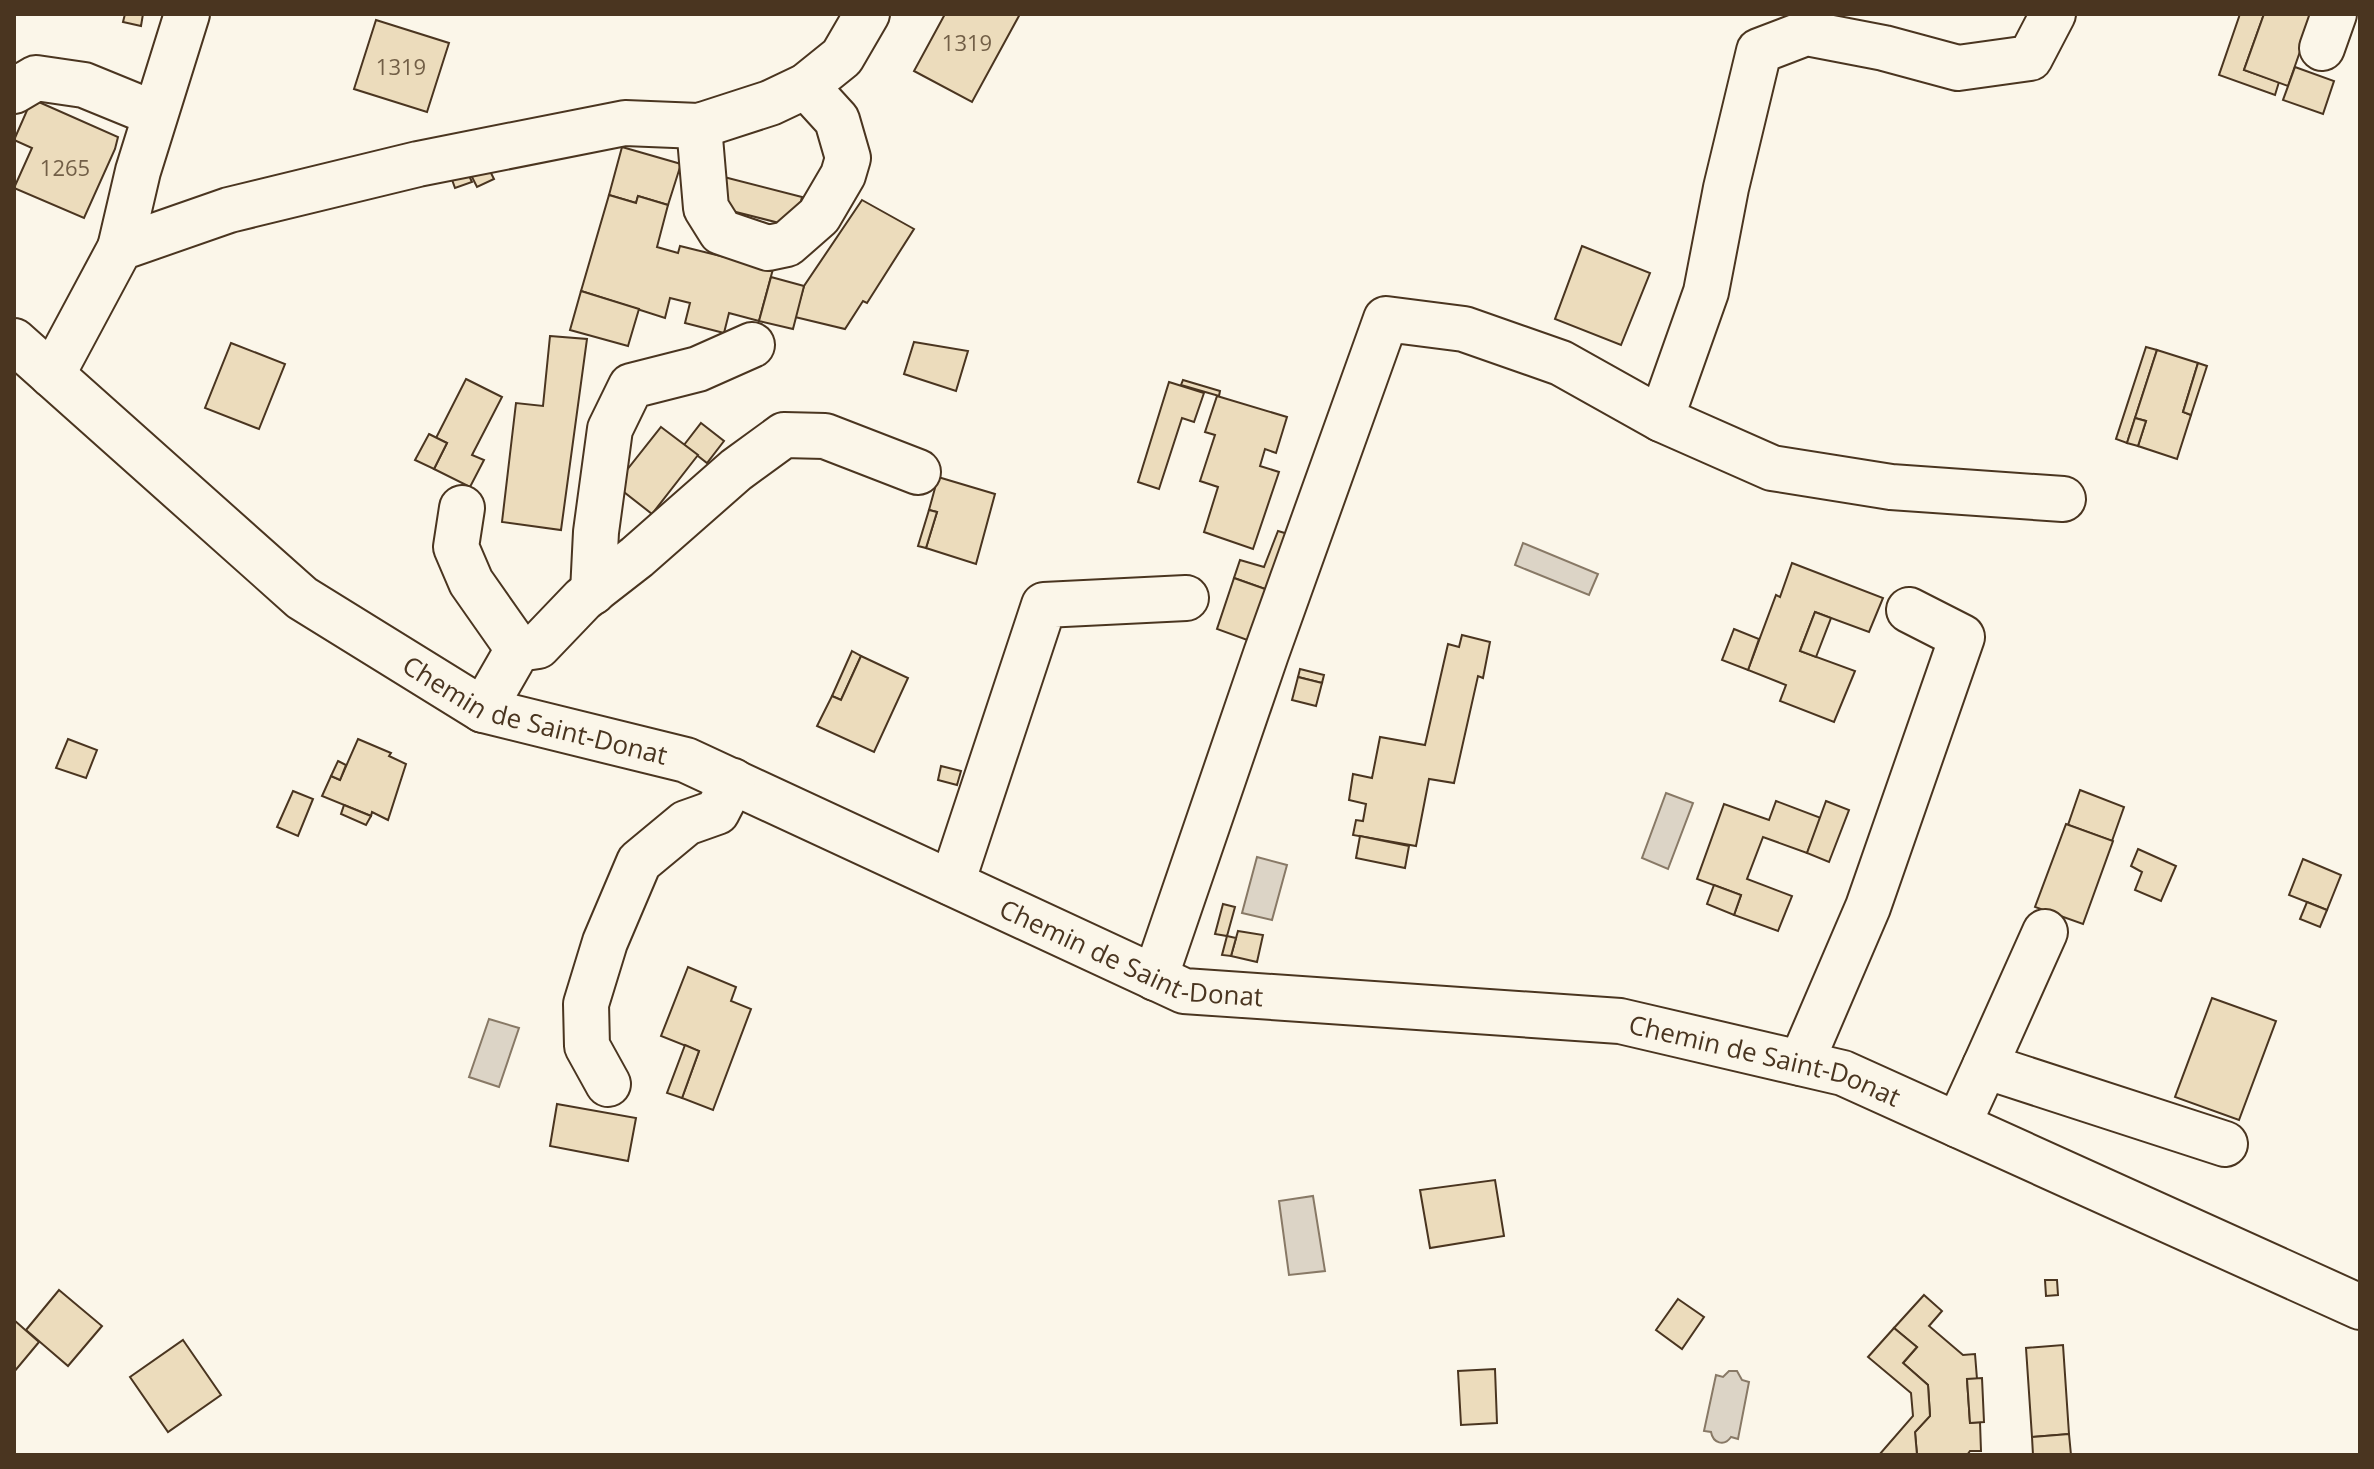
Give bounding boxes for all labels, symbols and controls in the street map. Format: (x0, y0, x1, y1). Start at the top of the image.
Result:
house number: 1319 (942, 27, 992, 57)
house number: 1319 (376, 51, 426, 81)
house number: 1265 (40, 152, 90, 182)
street label: Chemin de Saint-Donat (396, 647, 671, 773)
street label: Chemin de Saint-Donat (994, 890, 1265, 1014)
street label: Chemin de Saint-Donat (1625, 1006, 1906, 1115)

